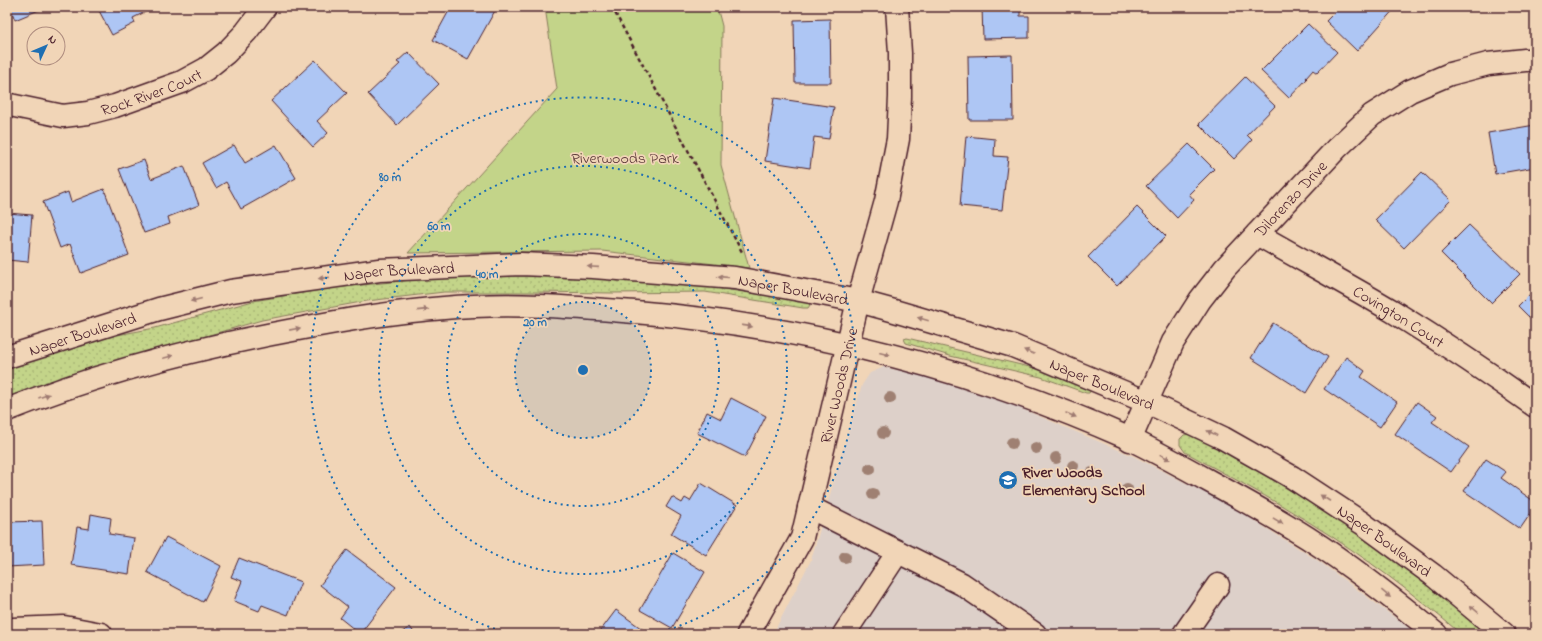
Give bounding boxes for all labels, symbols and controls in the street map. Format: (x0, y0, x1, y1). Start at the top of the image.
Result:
north arrow (26, 26, 66, 66)
text: N (44, 32, 61, 48)
street label: Rock River Court (99, 63, 208, 123)
park label: Riverwoods Park (571, 147, 680, 171)
street label: Dilorenzo Drive (1249, 155, 1334, 244)
text: 80 m (378, 169, 402, 187)
text: 60 m (427, 218, 451, 236)
street label: Naper Boulevard (342, 257, 455, 289)
one-way arrow (587, 263, 599, 270)
text: 40 m (475, 266, 499, 284)
street label: Naper Boulevard (736, 269, 850, 313)
one-way arrow (717, 274, 729, 281)
one-way arrow (318, 275, 330, 281)
street label: Covington Court (1348, 280, 1449, 355)
one-way arrow (190, 297, 202, 303)
street label: Naper Boulevard (26, 307, 140, 363)
one-way arrow (417, 307, 429, 313)
text: 20 m (522, 314, 547, 332)
one-way arrow (917, 316, 929, 322)
one-way arrow (741, 323, 753, 329)
street label: River Woods Drive (815, 325, 865, 446)
one-way arrow (288, 326, 301, 332)
one-way arrow (1023, 349, 1035, 355)
one-way arrow (879, 351, 891, 357)
street label: Naper Boulevard (1046, 353, 1158, 418)
one-way arrow (161, 354, 174, 360)
centre of rings (576, 363, 590, 377)
one-way arrow (38, 393, 50, 399)
one-way arrow (1066, 412, 1078, 418)
one-way arrow (1206, 430, 1218, 436)
one-way arrow (1159, 454, 1171, 460)
place label: River Woods Elementary School (1021, 461, 1145, 504)
school or university icon: River Woods Elementary School (997, 469, 1019, 491)
one-way arrow (1320, 494, 1330, 502)
street label: Naper Boulevard (1332, 500, 1436, 584)
one-way arrow (1272, 517, 1284, 524)
one-way arrow (1381, 589, 1392, 598)
one-way arrow (1468, 605, 1479, 613)

